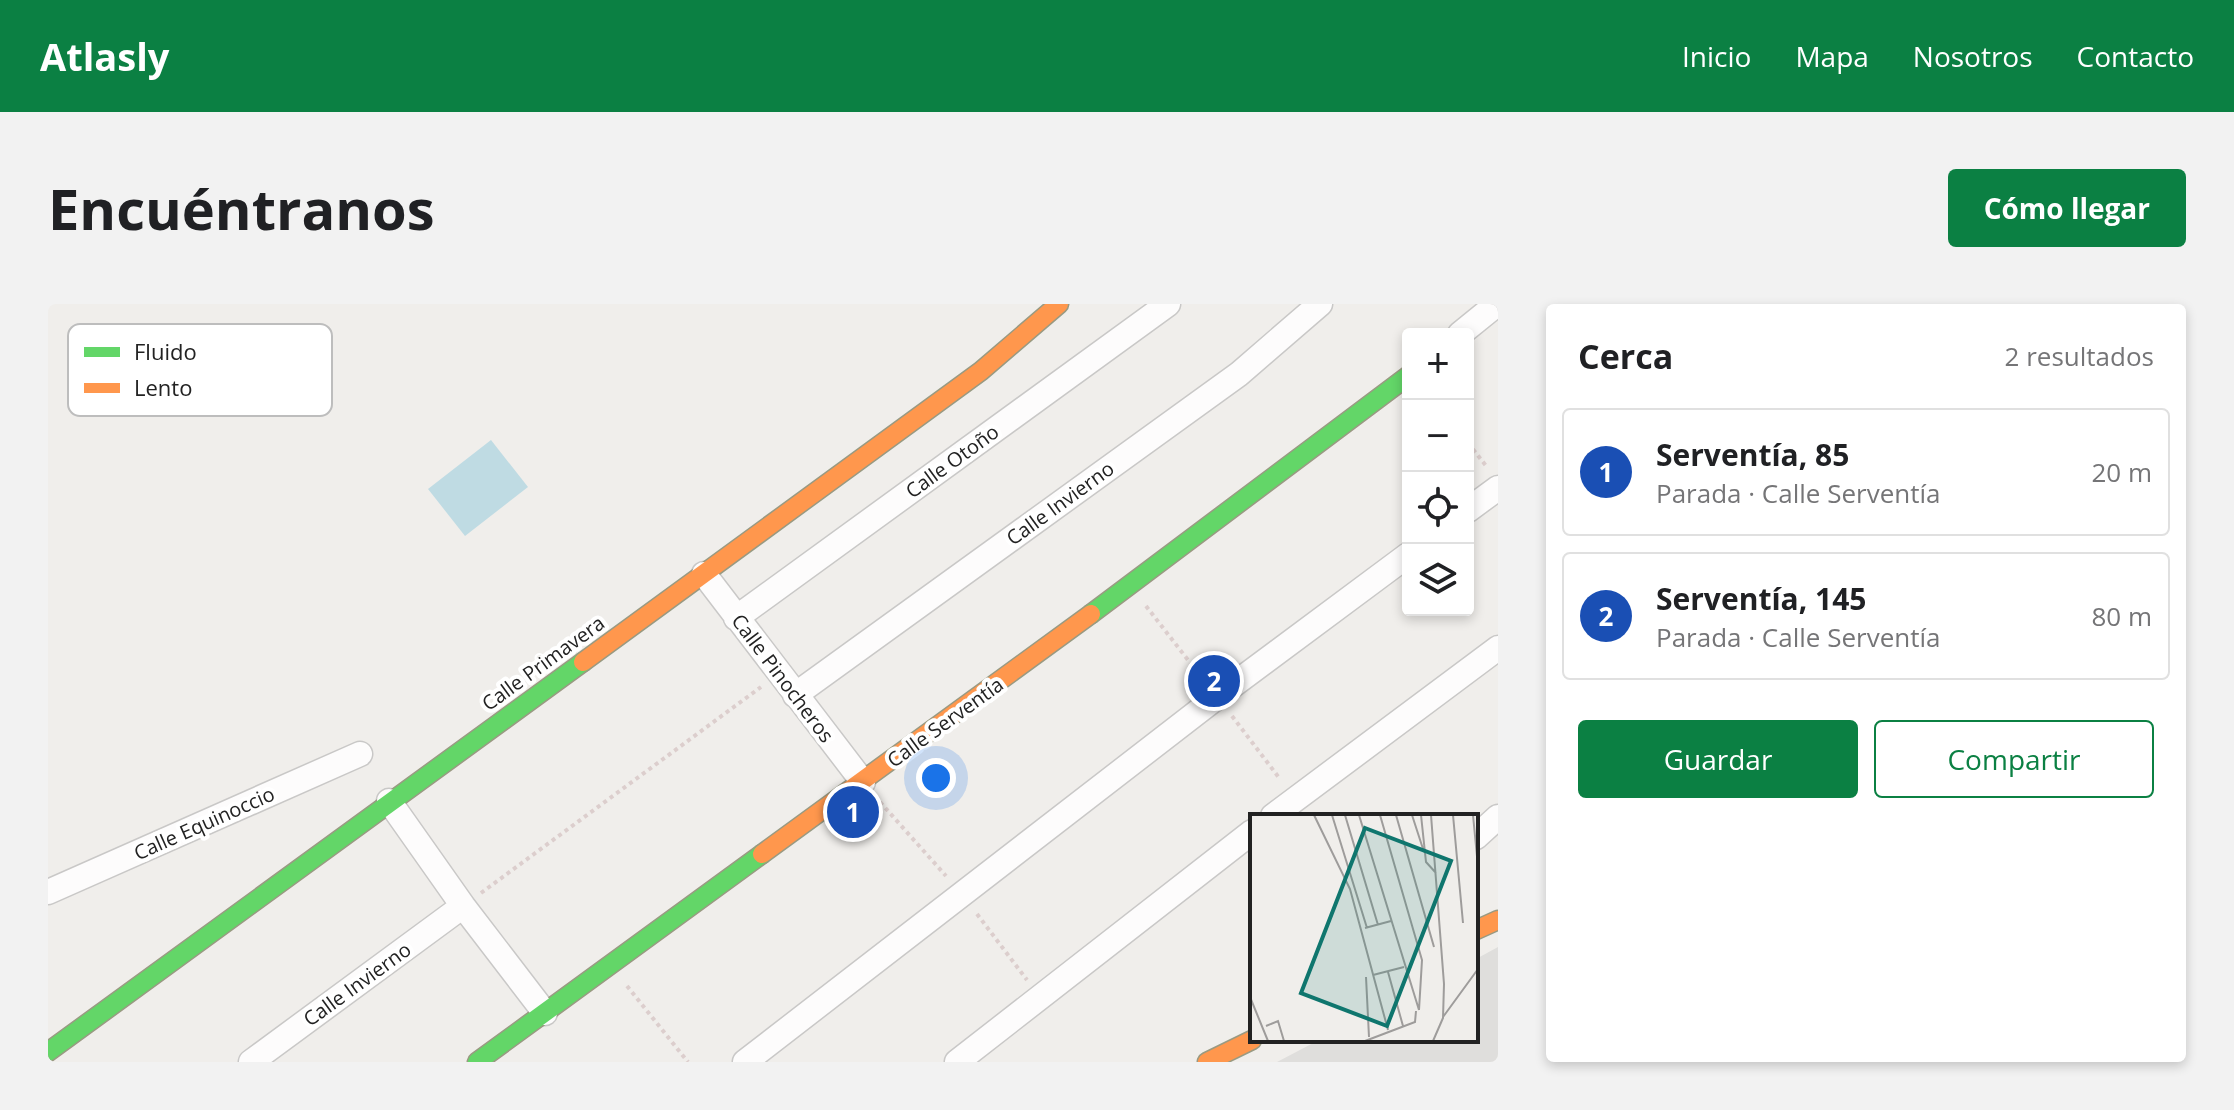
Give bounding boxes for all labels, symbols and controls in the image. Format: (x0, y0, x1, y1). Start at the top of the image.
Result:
text: Atlasly (40, 30, 169, 82)
text: Inicio (1682, 37, 1751, 75)
text: Mapa (1795, 37, 1869, 75)
text: Nosotros (1913, 37, 2033, 75)
text: Contacto (2077, 37, 2194, 75)
button: Cómo llegar (1948, 169, 2186, 247)
text: Encuéntranos (48, 170, 435, 246)
legend (68, 324, 332, 416)
map controls (1402, 328, 1474, 616)
button: + (1402, 328, 1474, 400)
text: Cerca (1578, 333, 1673, 379)
text: Fluido (134, 336, 197, 366)
text: 2 resultados (2005, 338, 2154, 374)
text: Lento (134, 372, 192, 402)
button: − (1402, 400, 1474, 472)
street label: Calle Otoño (900, 418, 1004, 504)
text: Serventía, 85 (1656, 434, 1849, 475)
text: 1 (1599, 454, 1613, 490)
text: 20 m (2091, 454, 2152, 490)
street label: Calle Invierno (1001, 455, 1119, 551)
button: locate (1402, 472, 1474, 544)
text: Parada · Calle Serventía (1656, 475, 1940, 511)
button: layers (1402, 544, 1474, 616)
text: Serventía, 145 (1656, 578, 1866, 619)
text: 2 (1599, 598, 1613, 634)
text: 80 m (2091, 598, 2152, 634)
street label: Calle Pinocheros (726, 608, 840, 748)
street label: Calle Primavera (476, 609, 610, 717)
text: Parada · Calle Serventía (1656, 619, 1940, 655)
pin: 2 (1188, 651, 1240, 711)
street label: Calle Serventía (881, 671, 1009, 773)
button: Guardar (1578, 720, 1858, 798)
button: Compartir (1874, 720, 2154, 798)
your location (916, 758, 956, 798)
street label: Calle Equinoccio (129, 780, 279, 866)
pin: 1 (827, 782, 879, 842)
inset map (1250, 814, 1478, 1042)
street label: Calle Invierno (298, 936, 416, 1032)

